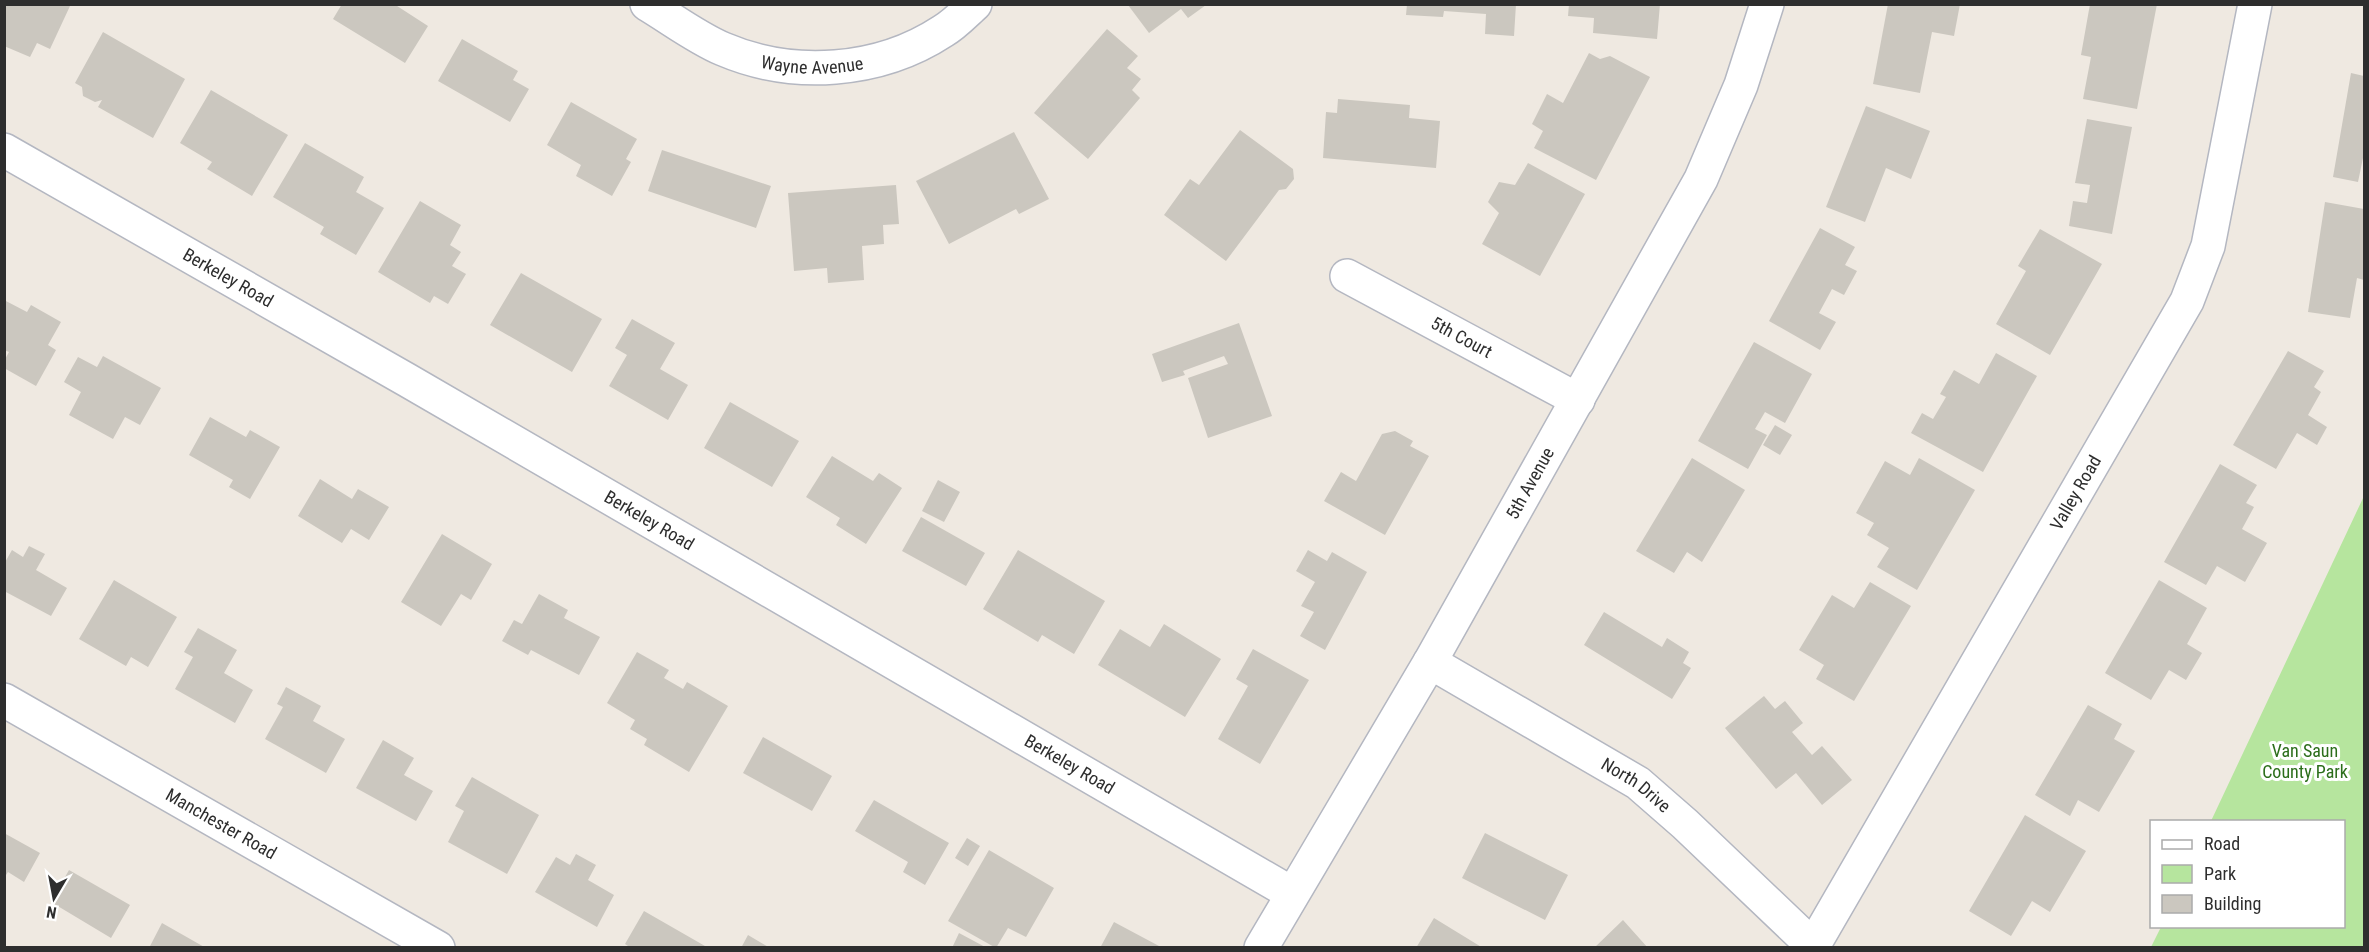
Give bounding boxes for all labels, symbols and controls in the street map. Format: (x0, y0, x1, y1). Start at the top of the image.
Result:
street label: Wayne Avenue (759, 51, 865, 78)
street label: Berkeley Road (180, 243, 277, 311)
street label: 5th Court (1428, 312, 1496, 362)
street label: 5th Avenue (1501, 444, 1558, 523)
street label: Valley Road (2046, 452, 2105, 534)
street label: Berkeley Road (601, 486, 698, 554)
street label: Berkeley Road (1021, 730, 1118, 798)
park label: Van Saun County Park (2262, 740, 2348, 782)
street label: North Drive (1598, 753, 1675, 816)
street label: Manchester Road (162, 784, 280, 864)
legend (2150, 820, 2345, 928)
text: Road (2204, 833, 2240, 854)
text: Park (2204, 863, 2236, 884)
north arrow (24, 868, 84, 928)
text: Building (2204, 893, 2261, 914)
text: N (45, 902, 58, 922)

